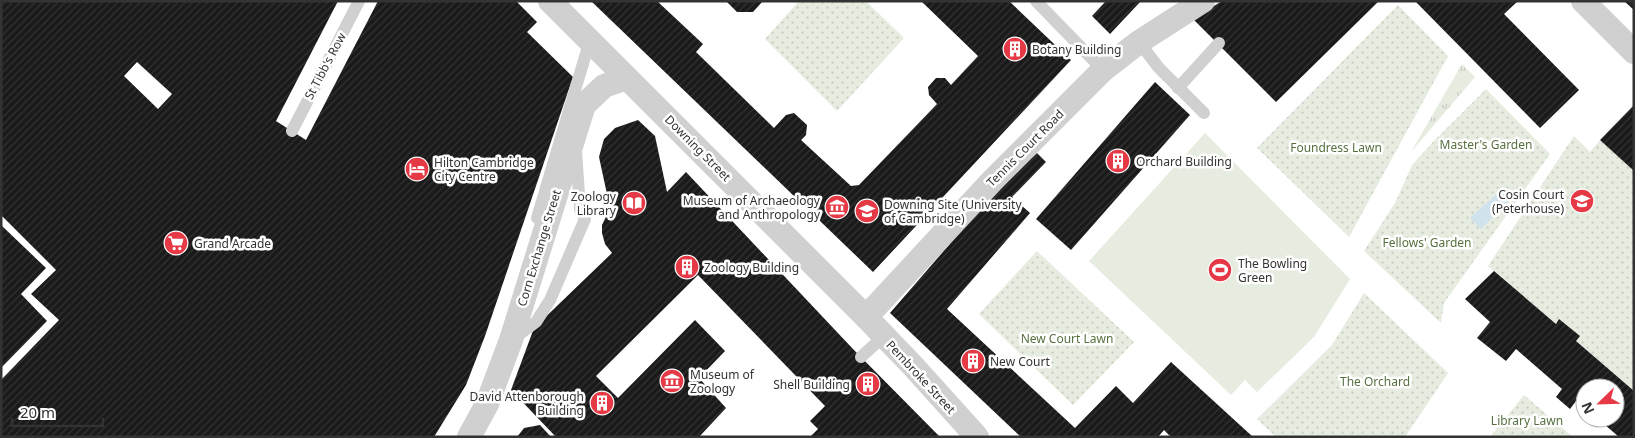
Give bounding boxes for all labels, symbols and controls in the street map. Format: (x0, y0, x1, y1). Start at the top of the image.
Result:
street label: St Tibb's Row (300, 29, 350, 102)
building icon: Botany Building (1002, 36, 1028, 62)
place label: Botany Building (1032, 41, 1121, 58)
street label: Tennis Court Road (983, 106, 1067, 190)
street label: Downing Street (661, 111, 735, 185)
park label: Master's Garden (1440, 136, 1532, 153)
park label: Foundress Lawn (1290, 139, 1382, 156)
building icon: Orchard Building (1105, 148, 1131, 174)
place label: Orchard Building (1136, 153, 1232, 170)
place label: Hilton Cambridge City Centre (434, 154, 534, 185)
hotel icon: Hilton Cambridge City Centre (404, 156, 430, 182)
place label: Cosin Court (Peterhouse) (1492, 186, 1565, 217)
street label: Corn Exchange Street (513, 187, 565, 308)
place label: Zoology Library (571, 188, 617, 219)
school or university icon: Cosin Court (Peterhouse) (1569, 188, 1595, 214)
library icon: Zoology Library (621, 190, 647, 216)
place label: Museum of Archaeology and Anthropology (683, 192, 821, 223)
museum icon: Museum of Archaeology and Anthropology (824, 194, 850, 220)
place label: Downing Site (University of Cambridge) (884, 196, 1022, 227)
school or university icon: Downing Site (University of Cambridge) (854, 198, 880, 224)
supermarket icon: Grand Arcade (163, 230, 189, 256)
park label: Fellows' Garden (1383, 234, 1471, 251)
place label: Grand Arcade (194, 235, 271, 252)
building icon: Zoology Building (674, 254, 700, 280)
place label: The Bowling Green (1238, 255, 1307, 286)
sports icon: The Bowling Green (1207, 257, 1233, 283)
place label: Zoology Building (704, 259, 799, 276)
park label: New Court Lawn (1021, 330, 1113, 347)
street label: Pembroke Street (883, 337, 960, 418)
building icon: New Court (960, 348, 986, 374)
place label: New Court (990, 353, 1050, 370)
place label: Museum of Zoology (690, 366, 755, 397)
museum icon: Museum of Zoology (659, 368, 685, 394)
building icon: Shell Building (855, 371, 881, 397)
park label: The Orchard (1340, 373, 1410, 390)
place label: Shell Building (773, 376, 850, 393)
north arrow (1575, 378, 1625, 428)
place label: David Attenborough Building (469, 388, 584, 419)
building icon: David Attenborough Building (589, 390, 615, 416)
scale bar (12, 396, 104, 428)
text: N (1577, 399, 1599, 417)
text: 20 m (20, 402, 55, 422)
park label: Library Lawn (1491, 412, 1563, 429)

